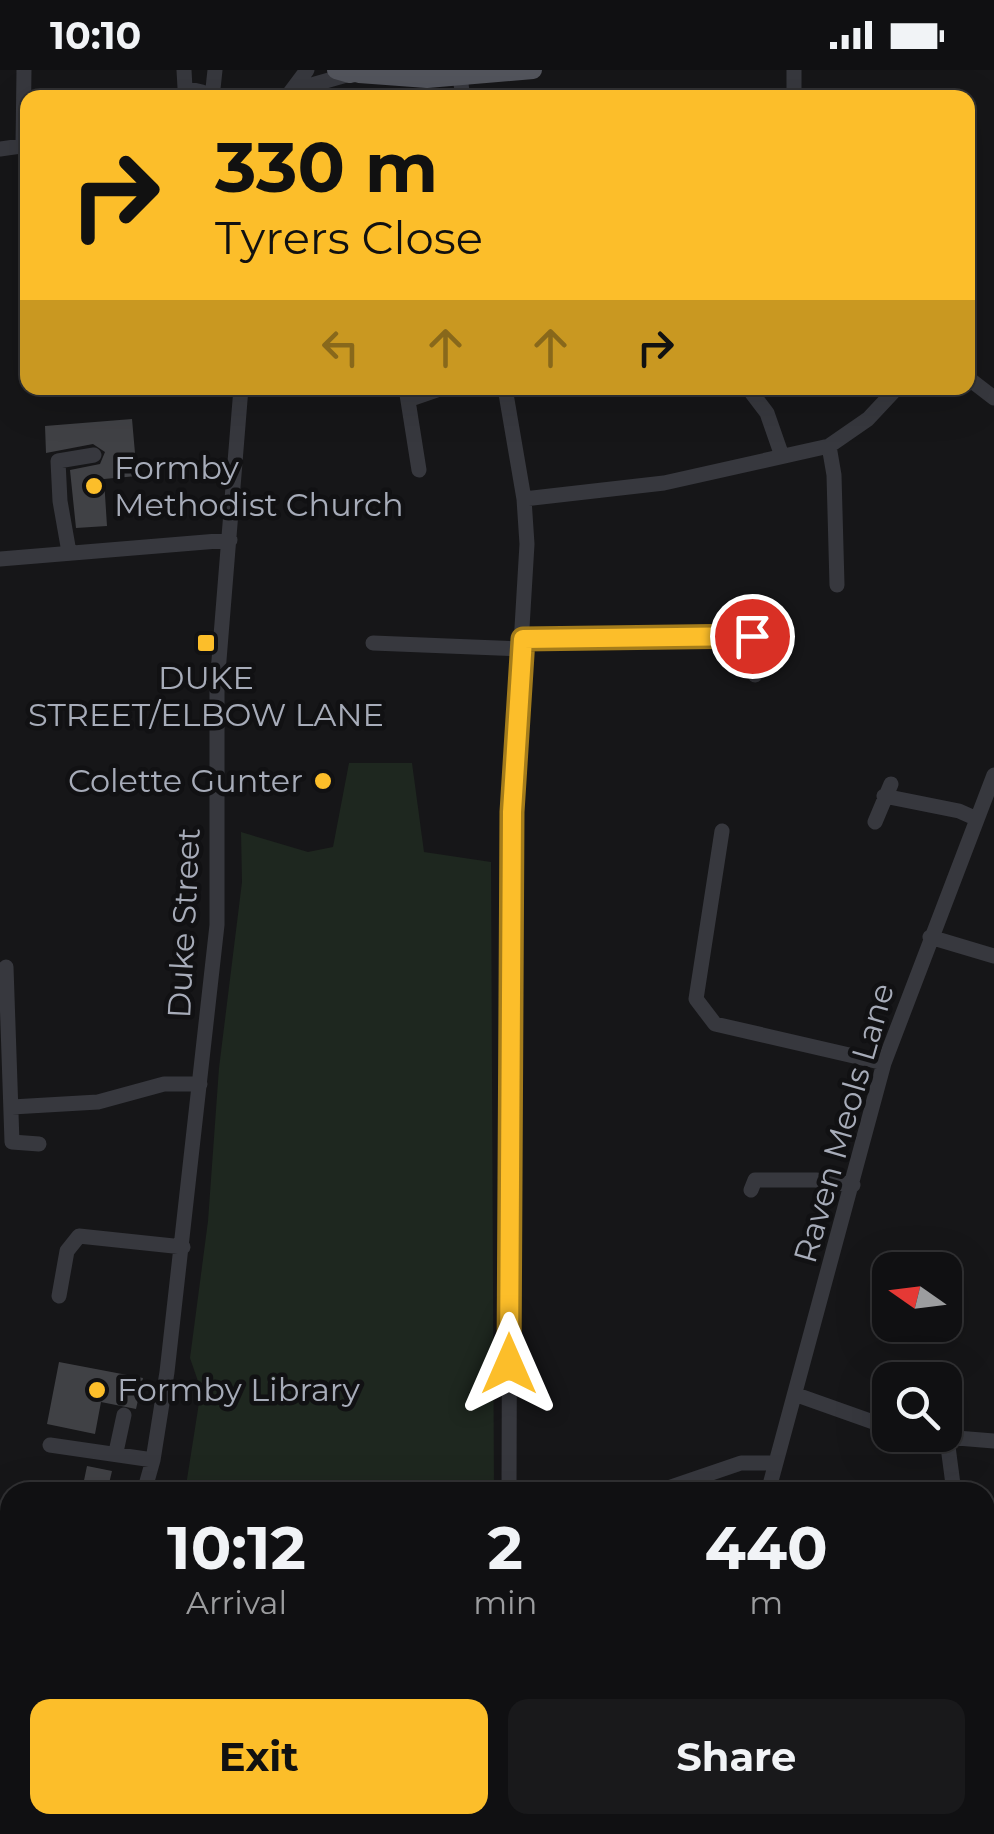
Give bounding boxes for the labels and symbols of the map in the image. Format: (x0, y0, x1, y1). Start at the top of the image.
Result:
place label: Formby Methodist Church (114, 448, 404, 524)
marker: Formby Methodist Church (83, 475, 105, 497)
pin (710, 594, 795, 679)
marker: DUKE STREET/ELBOW LANE (195, 632, 217, 654)
place label: DUKE STREET/ELBOW LANE (28, 658, 384, 734)
place label: Colette Gunter (68, 761, 303, 800)
marker: Colette Gunter (312, 770, 334, 792)
street label: Duke Street (159, 827, 208, 1019)
street label: Raven Meols Lane (785, 979, 902, 1267)
north arrow (872, 1252, 962, 1342)
position arrow (457, 1312, 561, 1416)
place label: Formby Library (117, 1370, 360, 1409)
marker: Formby Library (86, 1379, 108, 1401)

